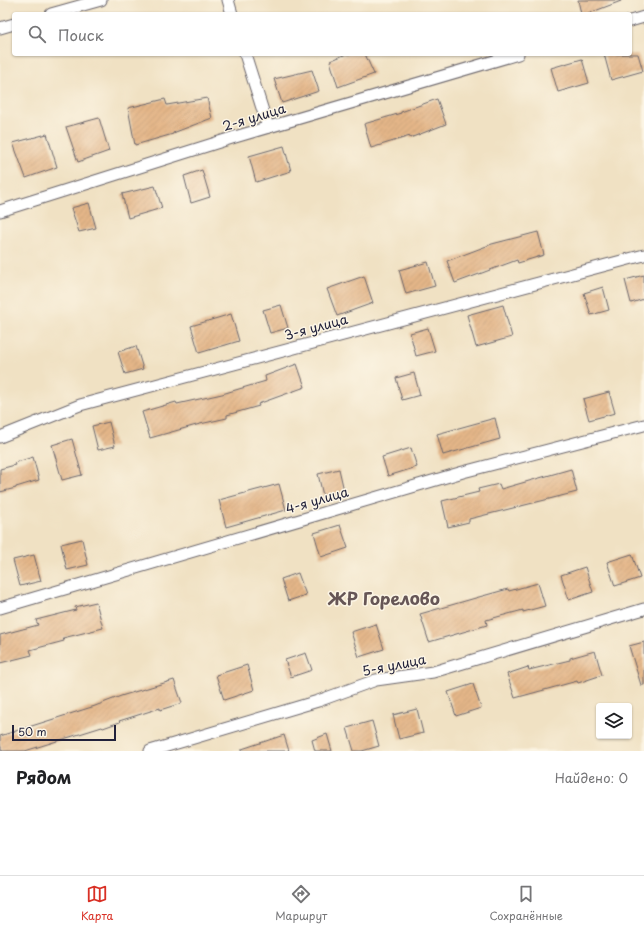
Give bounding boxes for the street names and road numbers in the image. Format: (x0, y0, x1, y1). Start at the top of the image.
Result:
street label: 2-я улица (220, 98, 289, 135)
street label: 3-я улица (282, 309, 350, 344)
street label: 4-я улица (283, 481, 351, 518)
street label: 5-я улица (360, 649, 428, 680)

